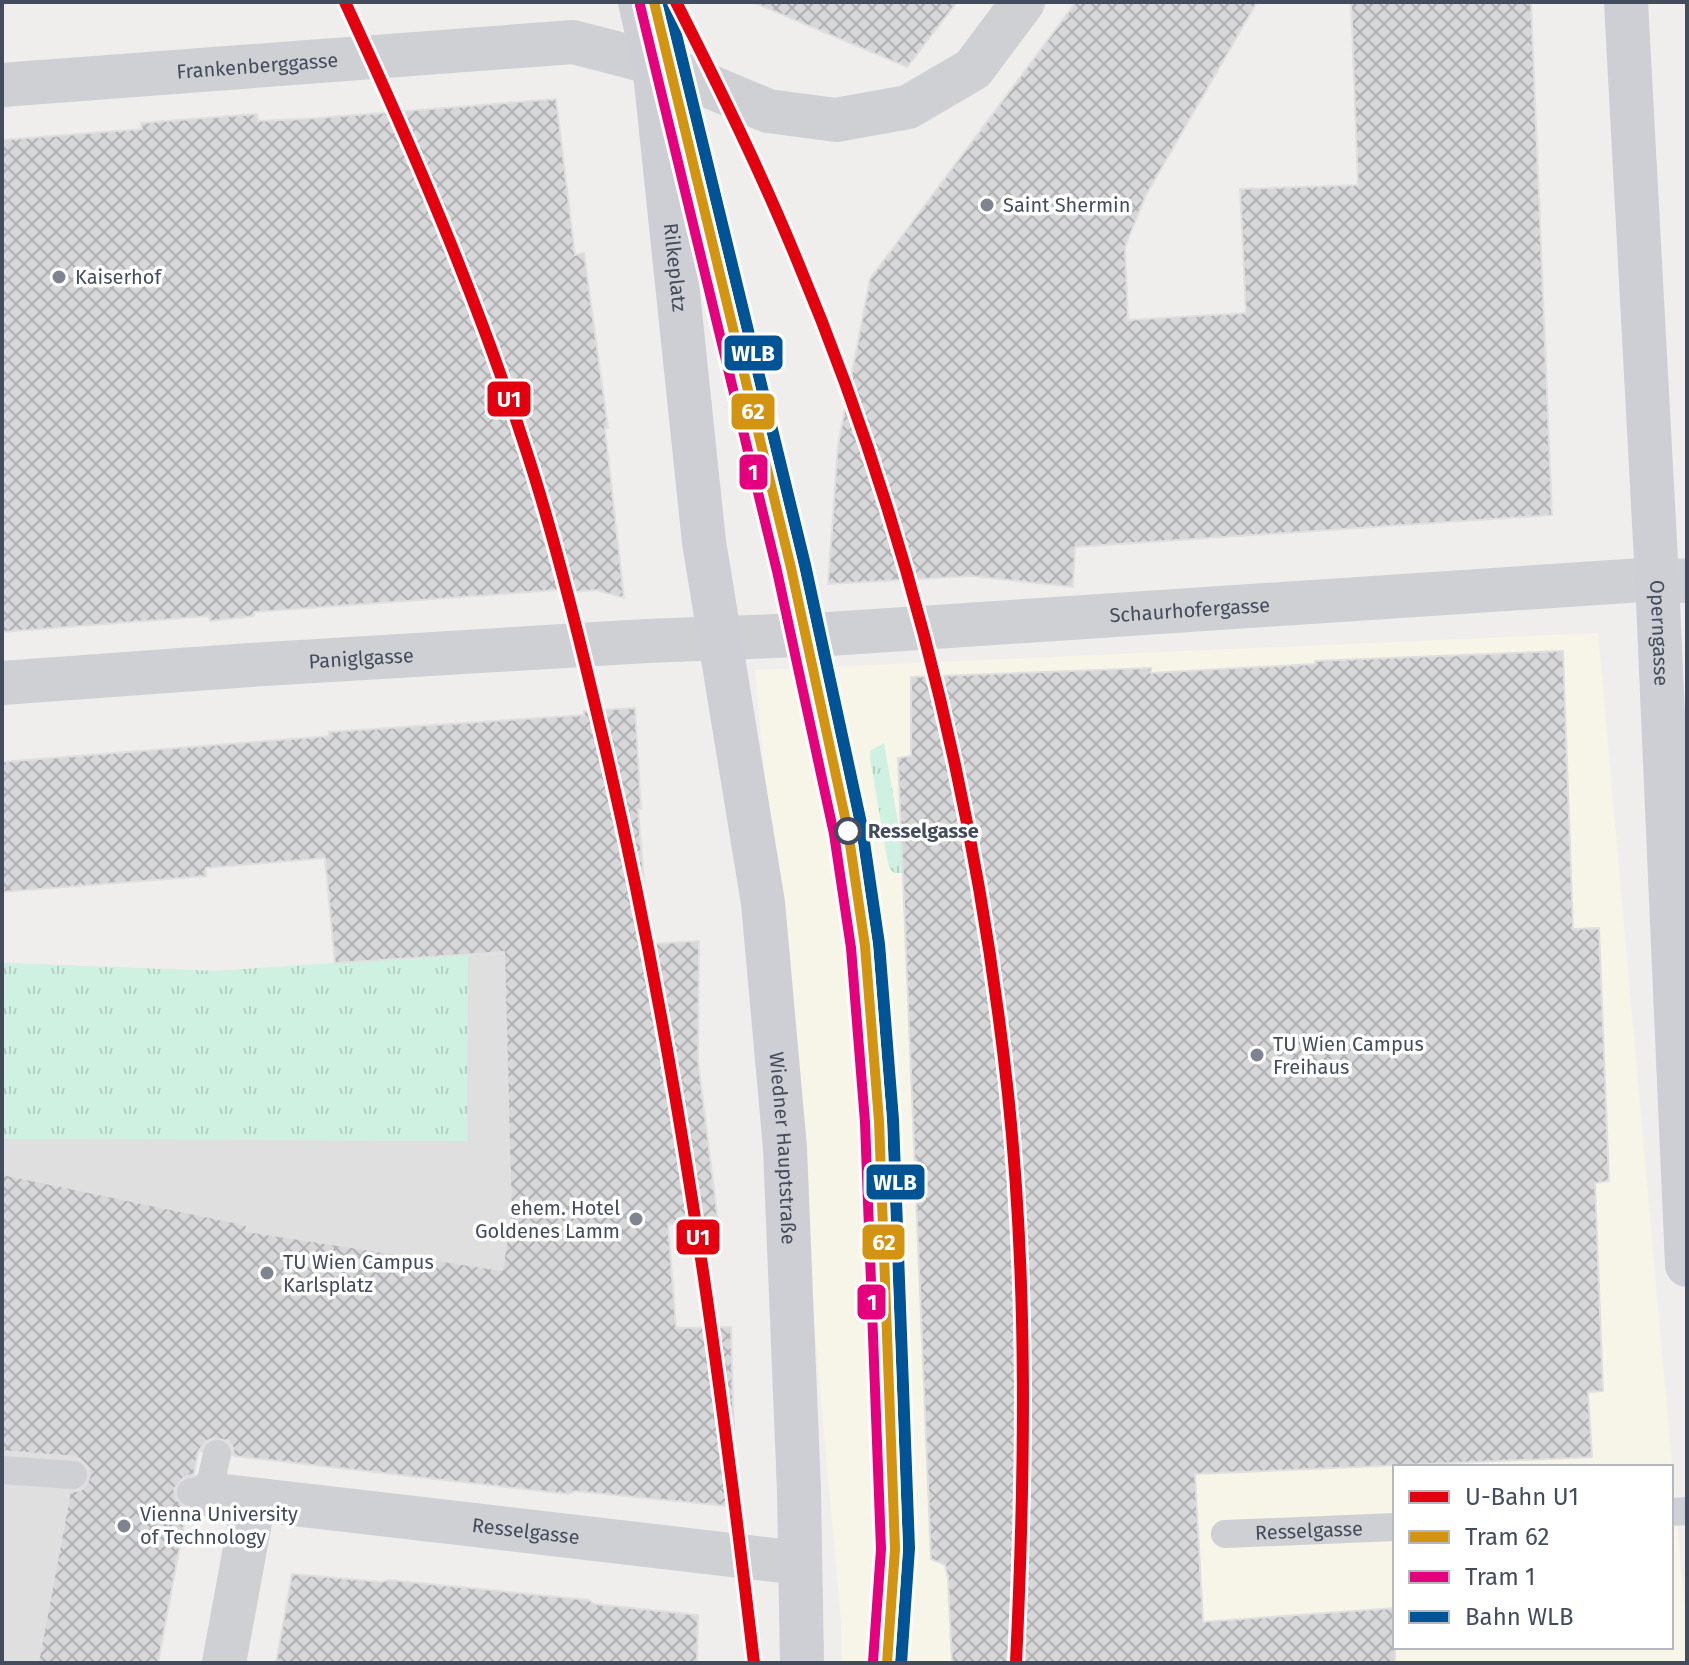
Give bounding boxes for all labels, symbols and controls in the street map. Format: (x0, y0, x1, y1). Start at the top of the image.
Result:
street label: Frankenberggasse (175, 48, 339, 84)
place label: Saint Shermin (1003, 193, 1130, 217)
marker: Saint Shermin (978, 196, 996, 214)
street label: Rilkeplatz (659, 222, 692, 313)
place label: Kaiserhof (75, 265, 163, 289)
marker: Kaiserhof (50, 268, 68, 286)
line badge: WLB (723, 334, 784, 372)
text: WLB (731, 340, 775, 367)
line badge: U1 (486, 380, 532, 418)
text: U1 (497, 386, 521, 413)
line badge: 62 (730, 392, 776, 431)
text: 62 (741, 398, 765, 425)
line badge: 1 (738, 453, 769, 491)
text: 1 (748, 459, 758, 486)
street label: Operngasse (1645, 580, 1674, 687)
street label: Schaurhofergasse (1109, 593, 1271, 627)
street label: Paniglgasse (308, 643, 414, 673)
marker: Resselgasse (835, 818, 861, 844)
place label: Resselgasse (868, 819, 979, 843)
place label: TU Wien Campus Freihaus (1273, 1032, 1424, 1079)
marker: TU Wien Campus Freihaus (1248, 1046, 1266, 1064)
street label: Wiedner Hauptstraße (764, 1051, 801, 1245)
line badge: WLB (865, 1163, 926, 1201)
text: WLB (873, 1169, 917, 1196)
place label: ehem. Hotel Goldenes Lamm (475, 1196, 620, 1243)
marker: ehem. Hotel Goldenes Lamm (627, 1210, 645, 1228)
line badge: U1 (675, 1218, 721, 1256)
line badge: 62 (861, 1223, 906, 1261)
text: U1 (686, 1224, 710, 1251)
text: 62 (872, 1229, 896, 1256)
place label: TU Wien Campus Karlsplatz (283, 1250, 434, 1297)
marker: TU Wien Campus Karlsplatz (258, 1264, 276, 1282)
line badge: 1 (856, 1283, 887, 1321)
text: 1 (867, 1289, 877, 1316)
legend (1393, 1465, 1673, 1649)
text: U-Bahn U1 (1465, 1483, 1579, 1511)
place label: Vienna University of Technology (140, 1502, 298, 1549)
street label: Resselgasse (471, 1513, 581, 1549)
street label: Resselgasse (1254, 1516, 1363, 1545)
marker: Vienna University of Technology (115, 1517, 133, 1535)
text: Tram 62 (1465, 1523, 1549, 1551)
text: Tram 1 (1465, 1563, 1536, 1591)
text: Bahn WLB (1465, 1603, 1574, 1631)

